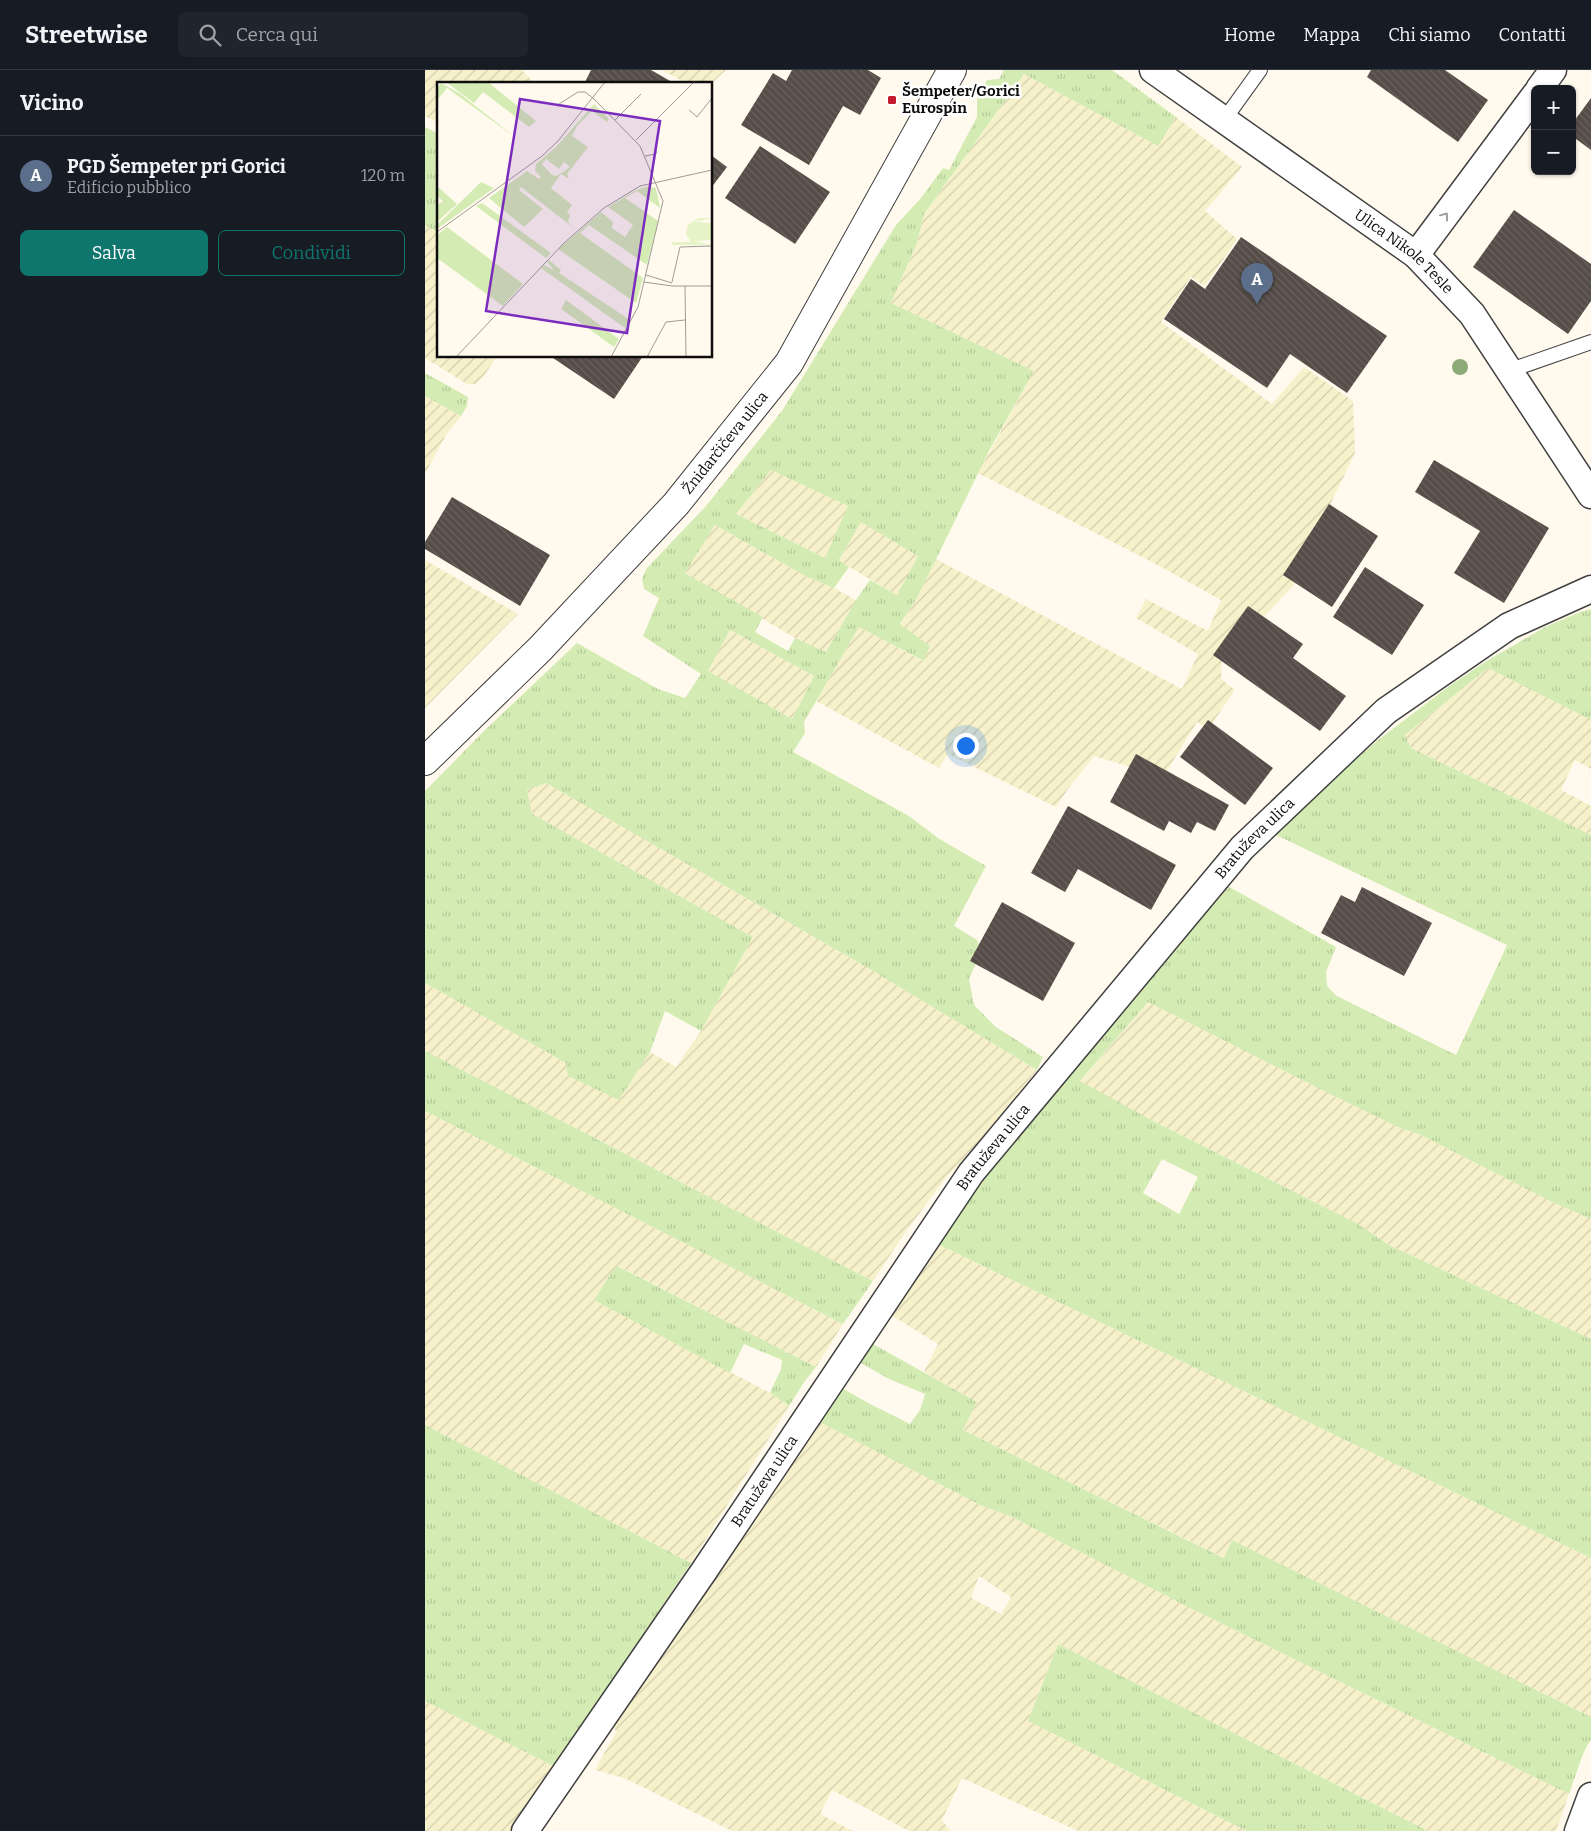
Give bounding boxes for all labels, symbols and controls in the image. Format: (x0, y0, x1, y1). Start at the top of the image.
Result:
search box (178, 12, 528, 57)
text: Streetwise (25, 21, 148, 49)
icon: search (196, 21, 224, 49)
text: Cerca qui (236, 23, 318, 46)
text: Home (1224, 24, 1275, 46)
text: Mappa (1303, 24, 1360, 46)
text: Chi siamo (1388, 24, 1471, 46)
text: Contatti (1499, 24, 1566, 46)
place label: Šempeter/Gorici Eurospin (902, 81, 1020, 117)
inset map (437, 82, 713, 358)
map controls (1531, 85, 1576, 175)
button: + (1531, 85, 1576, 130)
text: Vicino (20, 90, 84, 116)
marker: Šempeter/Gorici Eurospin (886, 94, 898, 106)
button: − (1531, 130, 1576, 175)
text: PGD Šempeter pri Gorici (67, 155, 286, 178)
text: A (30, 166, 42, 185)
text: 120 m (361, 166, 405, 185)
text: Edificio pubblico (67, 178, 191, 197)
street label: Ulica Nikole Tesle (1351, 206, 1457, 298)
one-way arrow (1439, 212, 1448, 222)
button: Salva (20, 230, 208, 276)
button: Condividi (218, 230, 405, 276)
pin: A (1241, 263, 1273, 304)
street label: Žnidarčičeva ulica (679, 388, 772, 497)
your location (953, 733, 979, 759)
street label: Bratuževa ulica (1211, 794, 1298, 882)
street label: Bratuževa ulica (953, 1100, 1034, 1194)
street label: Bratuževa ulica (727, 1432, 801, 1530)

